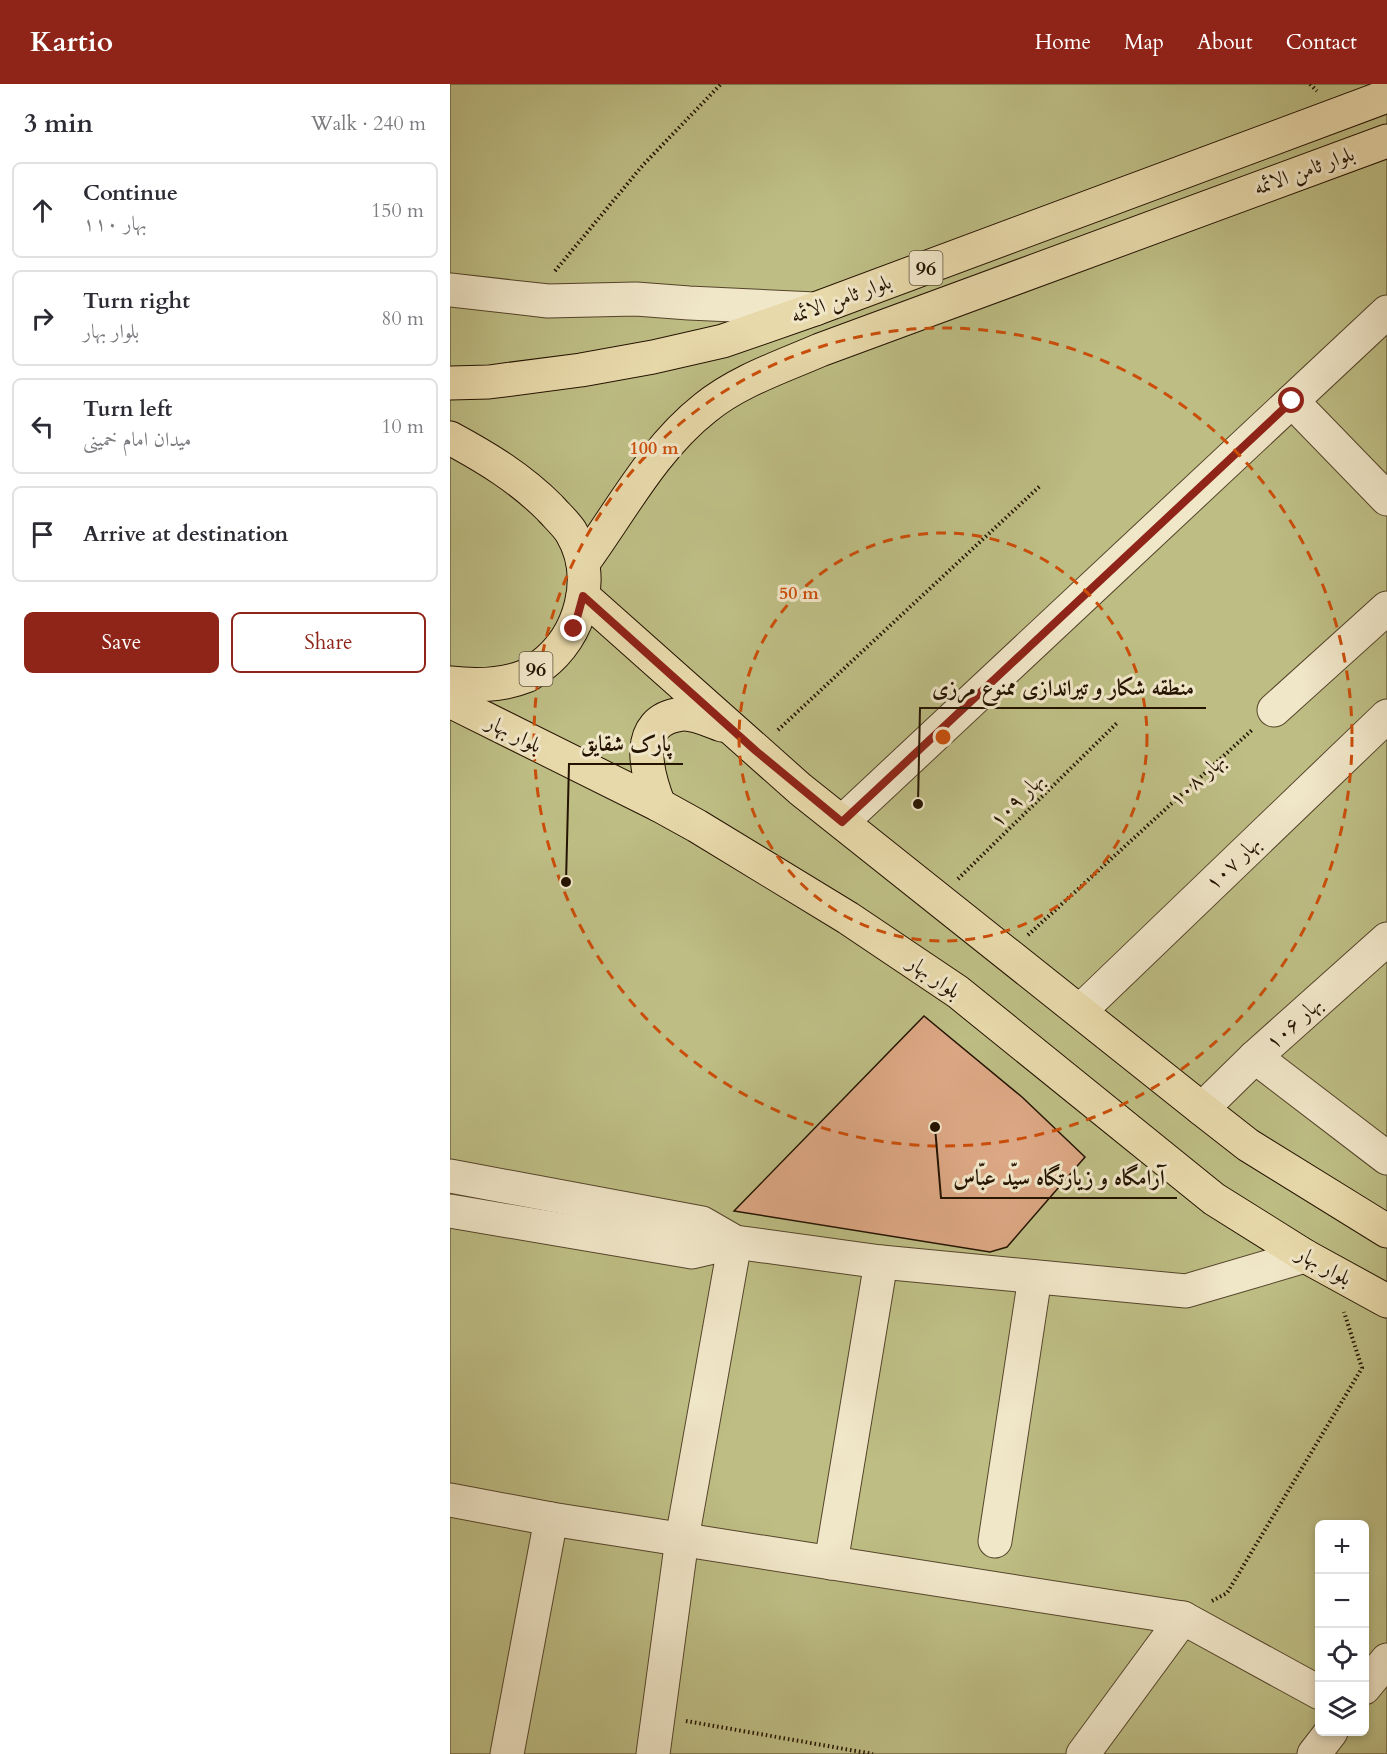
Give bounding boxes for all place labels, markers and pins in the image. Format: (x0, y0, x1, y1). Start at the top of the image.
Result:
callout: منطقه شکار و تیراندازی ممنوع مرزی (920, 668, 1206, 708)
callout: پارک شقایق (569, 724, 683, 764)
centre of rings (933, 727, 953, 747)
callout: آرامگاه و زیارتگاه سیّد عبّاس (941, 1158, 1177, 1198)

